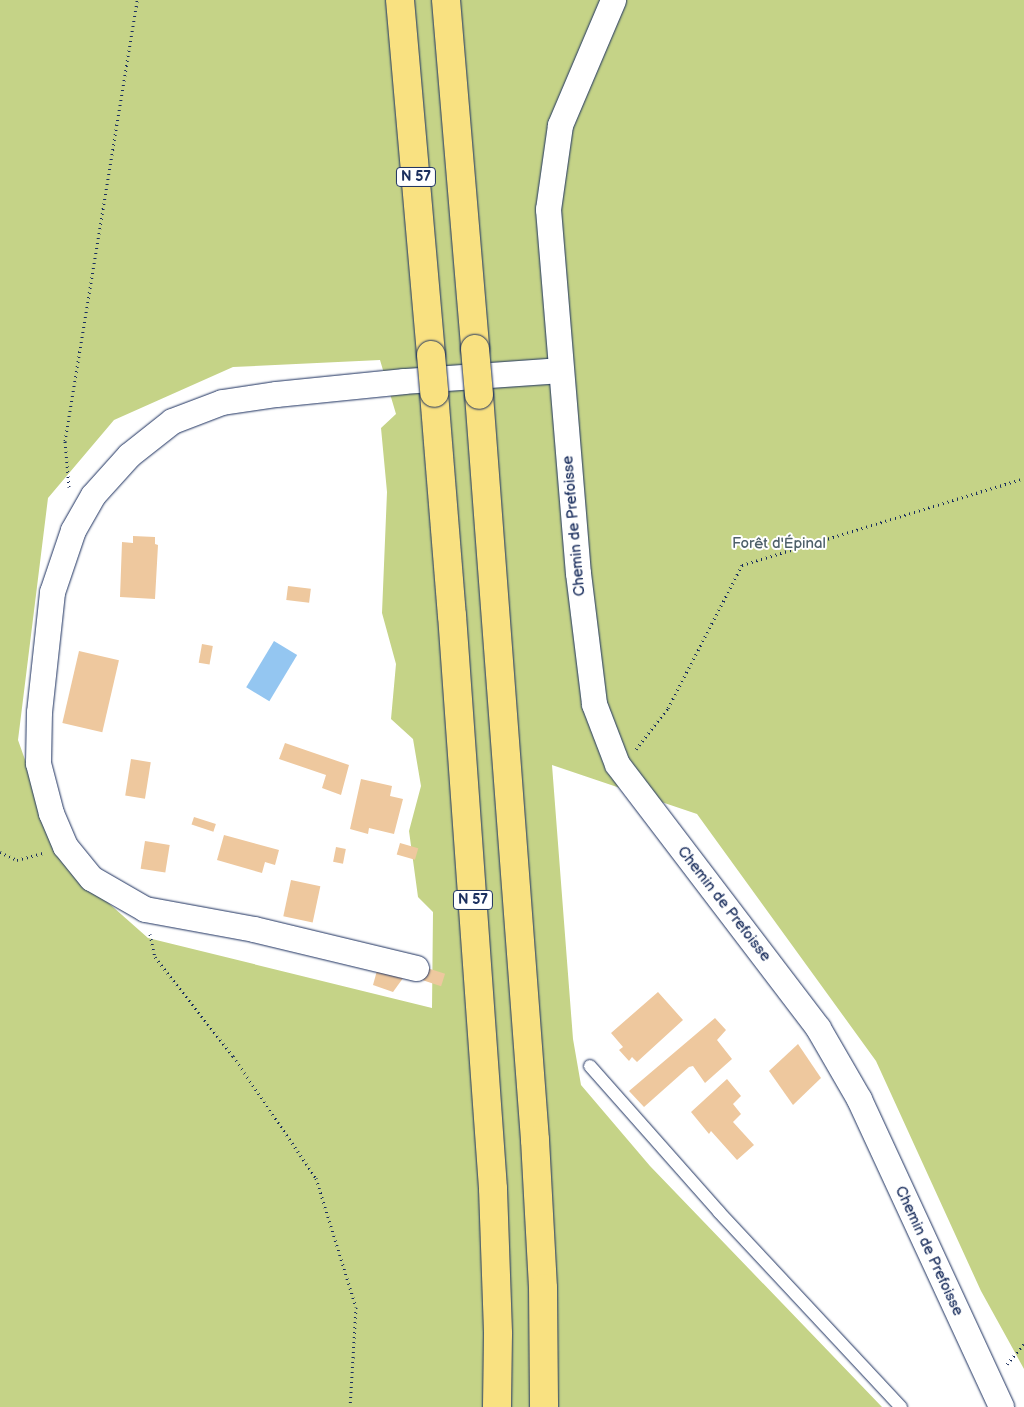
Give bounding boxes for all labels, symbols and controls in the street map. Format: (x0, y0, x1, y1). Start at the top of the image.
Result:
road number: N 57 (395, 166, 437, 188)
street label: Chemin de Prefoisse (559, 455, 589, 597)
park label: Forêt d'Épinal (732, 535, 826, 553)
street label: Chemin de Prefoisse (673, 843, 775, 965)
road number: N 57 (452, 888, 494, 912)
street label: Chemin de Prefoisse (891, 1183, 967, 1319)

